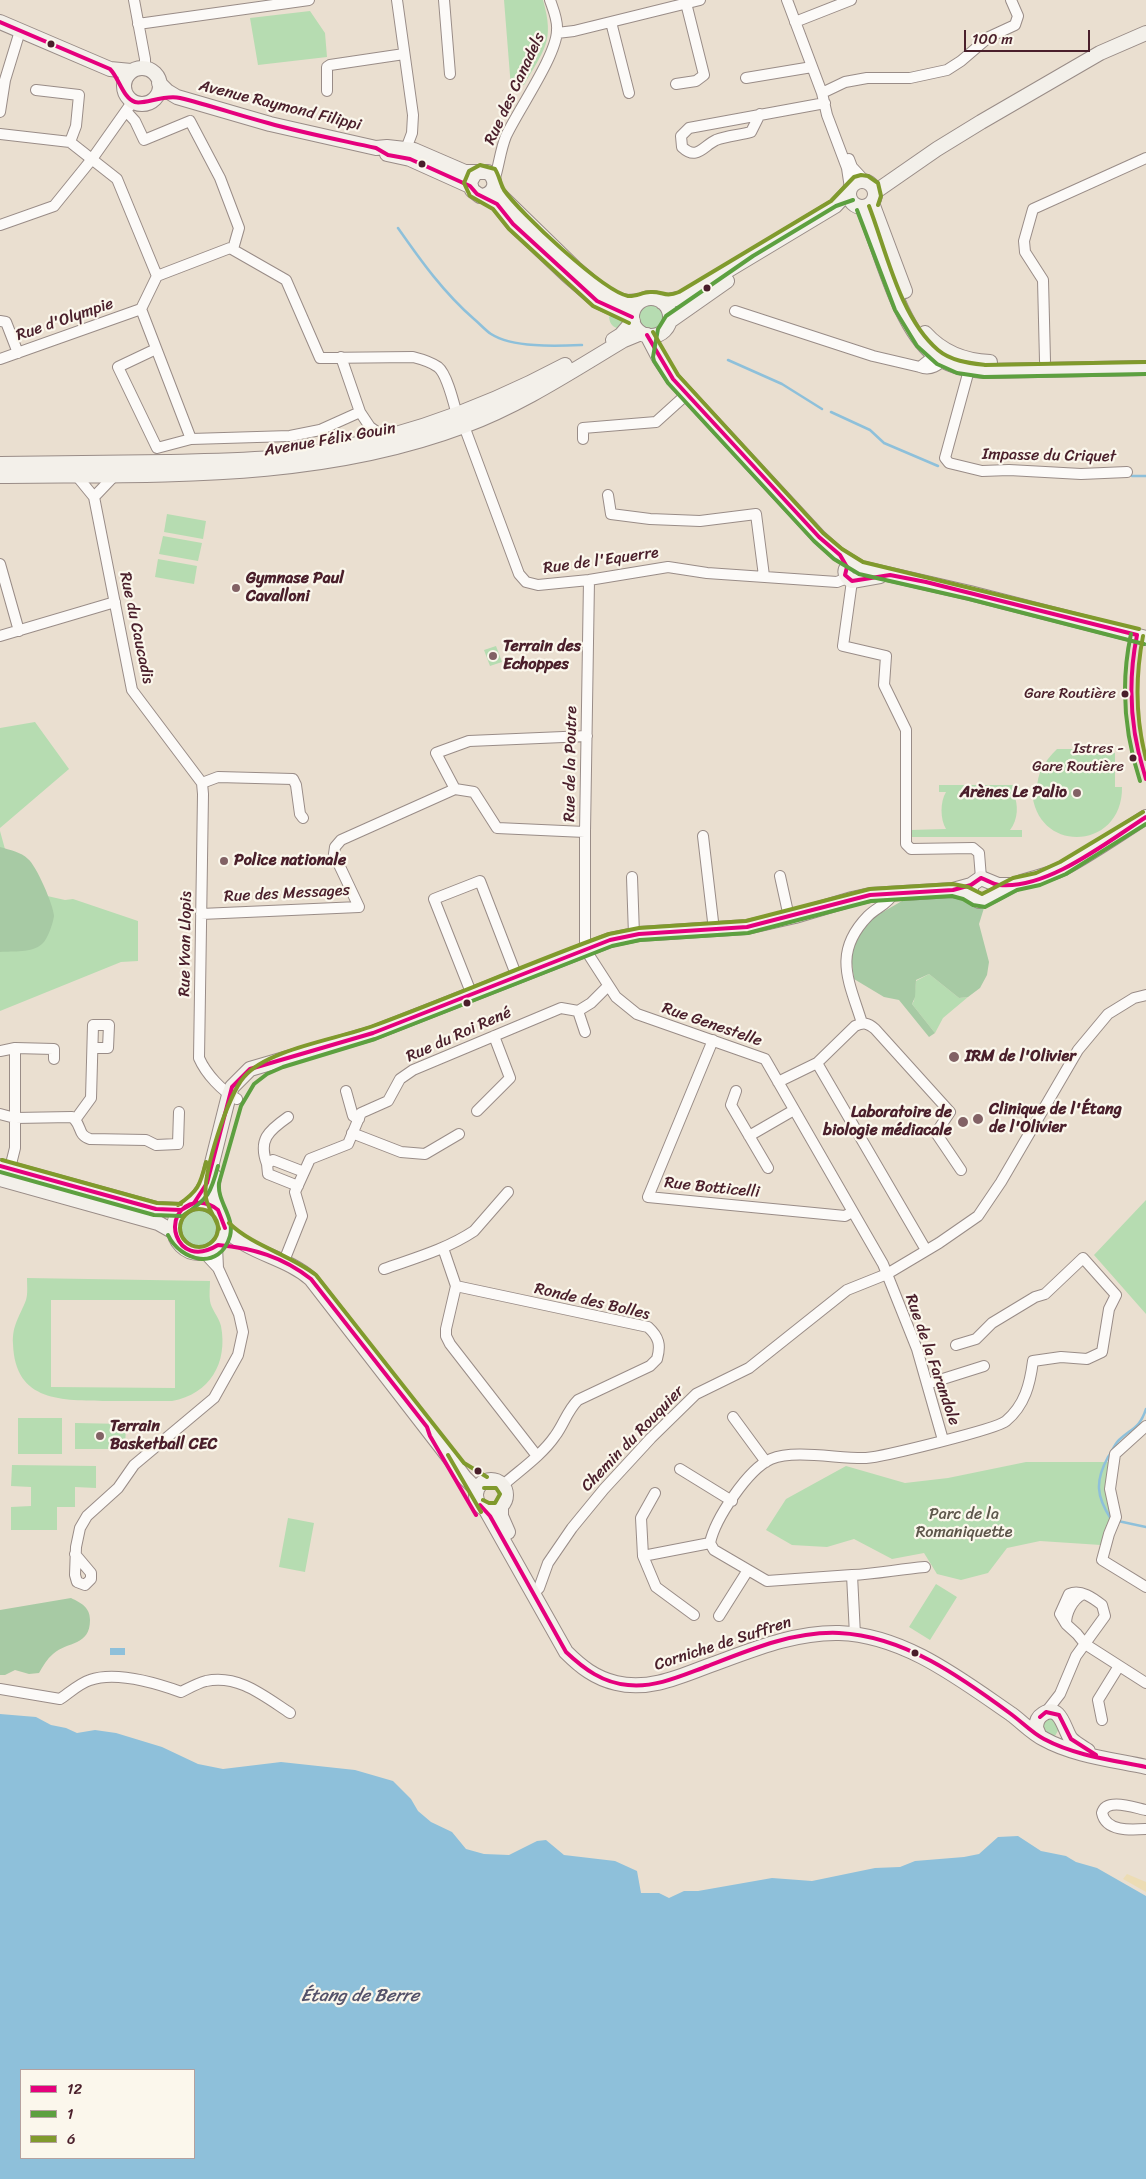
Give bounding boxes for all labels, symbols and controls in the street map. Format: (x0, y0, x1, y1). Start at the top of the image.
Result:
scale bar (966, 20, 1092, 52)
text: 100 m (972, 26, 1013, 52)
street label: Rue des Canadels (481, 30, 549, 148)
unlabelled marker (46, 39, 56, 49)
street label: Avenue Raymond Filippi (197, 77, 363, 135)
unlabelled marker (417, 159, 427, 169)
unlabelled marker (702, 283, 712, 293)
street label: Rue d'Olympie (14, 294, 116, 346)
street label: Avenue Félix Gouin (263, 419, 397, 461)
street label: Impasse du Criquet (982, 445, 1116, 467)
street label: Rue de l'Equerre (542, 543, 660, 579)
place label: Gymnase Paul Cavalloni (246, 569, 344, 607)
street label: Rue du Caucadis (115, 570, 157, 686)
marker: Gymnase Paul Cavalloni (230, 582, 242, 594)
place label: Terrain des Echoppes (503, 637, 581, 675)
marker: Terrain des Echoppes (487, 650, 499, 662)
place label: Gare Routière (1024, 685, 1116, 703)
marker: Gare Routière (1120, 689, 1130, 699)
street label: Rue de la Poutre (560, 706, 582, 822)
place label: Istres - Gare Routière (1032, 740, 1124, 775)
marker: Istres - Gare Routière (1128, 753, 1138, 763)
place label: Arènes Le Palio (960, 783, 1067, 803)
marker: Arènes Le Palio (1071, 787, 1083, 799)
place label: Police nationale (234, 851, 346, 871)
marker: Police nationale (218, 855, 230, 867)
street label: Rue des Messages (224, 881, 350, 907)
street label: Rue Yvan Llopis (175, 891, 197, 997)
unlabelled marker (462, 998, 472, 1008)
street label: Rue Genestelle (659, 999, 765, 1051)
street label: Rue du Roi René (403, 1003, 515, 1067)
place label: IRM de l'Olivier (965, 1047, 1076, 1067)
marker: IRM de l'Olivier (947, 1050, 961, 1064)
place label: Clinique de l'Étang de l'Olivier (989, 1100, 1122, 1138)
place label: Laboratoire de biologie médiacale (823, 1103, 952, 1141)
marker: Clinique de l'Étang de l'Olivier (971, 1112, 985, 1126)
marker: Laboratoire de biologie médiacale (956, 1115, 970, 1129)
street label: Rue Botticelli (663, 1173, 761, 1203)
street label: Ronde des Bolles (533, 1279, 651, 1325)
street label: Rue de la Farandole (901, 1292, 963, 1428)
street label: Chemin du Rouquier (578, 1382, 688, 1496)
place label: Terrain Basketball CEC (110, 1417, 218, 1455)
marker: Terrain Basketball CEC (94, 1430, 106, 1442)
unlabelled marker (473, 1466, 483, 1476)
park label: Parc de la Romaniquette (916, 1505, 1012, 1543)
street label: Corniche de Suffren (652, 1613, 794, 1675)
unlabelled marker (910, 1648, 920, 1658)
water label: Étang de Berre (301, 1985, 419, 2007)
legend (20, 2069, 195, 2159)
text: 12 (67, 2076, 82, 2102)
text: 1 (67, 2101, 73, 2127)
text: 6 (67, 2126, 76, 2152)

